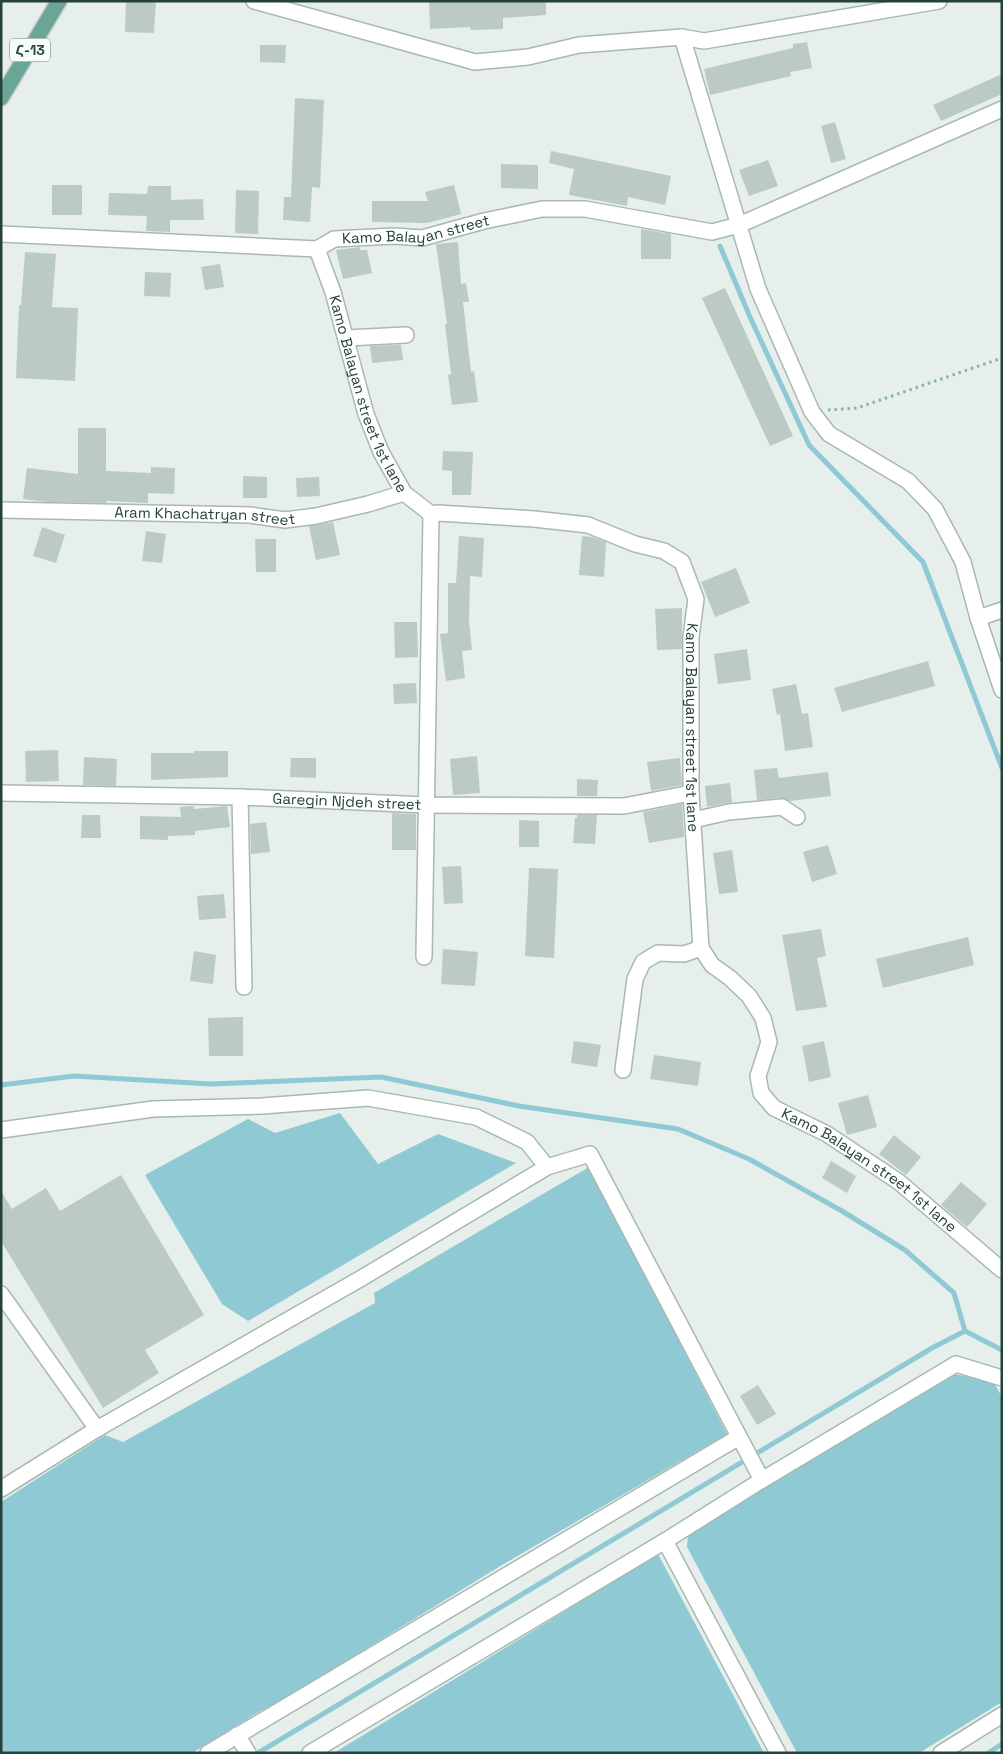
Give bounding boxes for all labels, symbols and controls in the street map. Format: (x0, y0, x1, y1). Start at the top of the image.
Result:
road number: Հ-13 (10, 38, 50, 62)
street label: Kamo Balayan street (341, 210, 491, 248)
street label: Kamo Balayan street 1st lane (325, 293, 412, 496)
street label: Aram Khachatryan street (114, 502, 296, 529)
street label: Kamo Balayan street 1st lane (682, 622, 703, 833)
street label: Garegin Njdeh street (272, 788, 422, 814)
street label: Kamo Balayan street 1st lane (779, 1103, 961, 1236)

